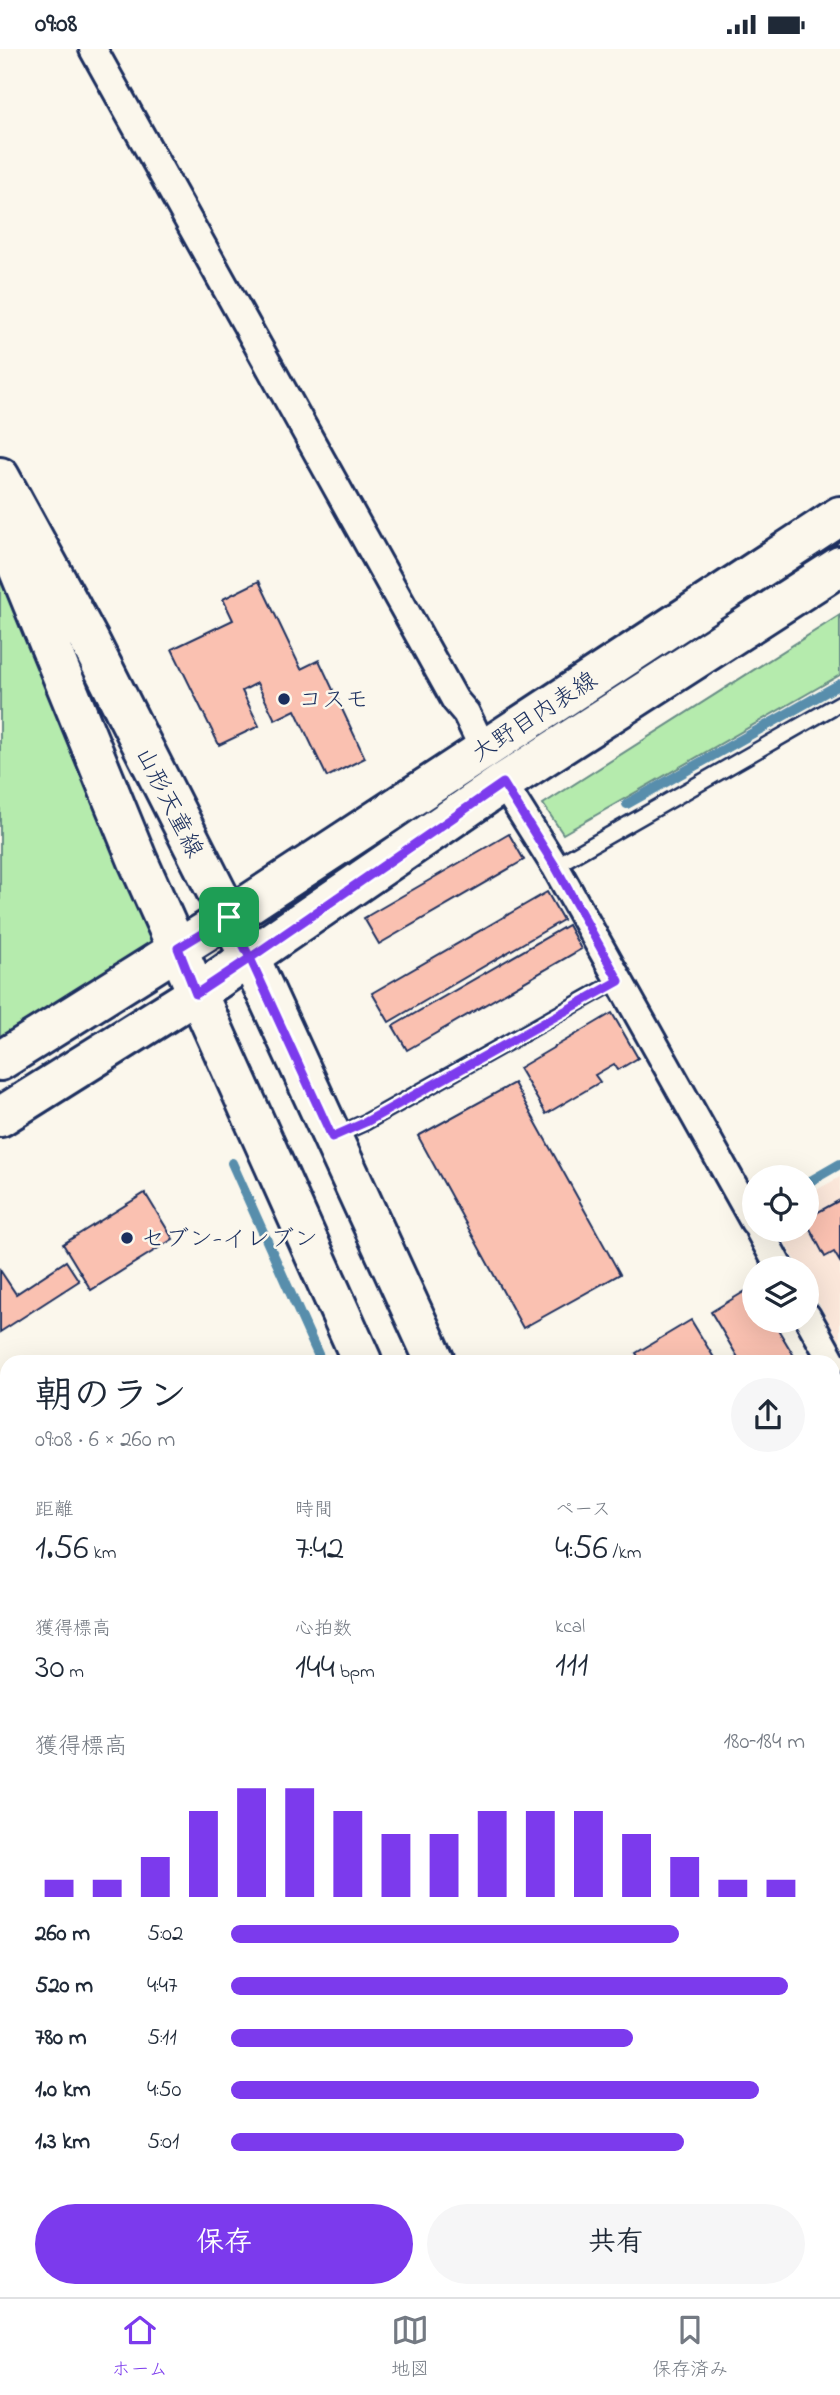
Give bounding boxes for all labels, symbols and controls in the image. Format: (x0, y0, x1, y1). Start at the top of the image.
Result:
text: 09:08 (35, 6, 77, 44)
street label: 大野目内表線 (465, 664, 605, 772)
place label: コスモ (298, 684, 369, 719)
marker: コスモ (276, 691, 292, 707)
street label: 山形天童線 (125, 742, 211, 865)
pin (199, 887, 259, 947)
icon: arrive (210, 898, 248, 936)
map controls (742, 1165, 819, 1333)
button: locate (742, 1165, 819, 1242)
place label: セブン-イレブン (141, 1223, 318, 1258)
marker: セブン-イレブン (119, 1230, 135, 1246)
button: layers (742, 1256, 819, 1333)
text: 朝のラン (35, 1370, 187, 1426)
button: share (731, 1378, 805, 1452)
text: 09:08 · 6 × 260 m (35, 1424, 175, 1457)
text: 距離 (35, 1497, 73, 1524)
text: 時間 (295, 1497, 333, 1524)
text: ペース (555, 1497, 611, 1524)
text: 1.56 (35, 1524, 89, 1575)
text: 7:42 (295, 1524, 344, 1575)
text: 4:56 (555, 1524, 608, 1575)
text: km (89, 1540, 117, 1567)
text: /km (608, 1540, 642, 1567)
text: kcal (555, 1614, 585, 1641)
text: 獲得標高 (35, 1616, 111, 1643)
text: 心拍数 (295, 1616, 352, 1643)
text: 111 (555, 1641, 588, 1692)
text: 30 (35, 1643, 65, 1694)
text: 144 (295, 1643, 335, 1694)
text: m (65, 1659, 84, 1686)
text: bpm (335, 1659, 375, 1686)
text: 180–184 m (723, 1726, 805, 1759)
text: 獲得標高 (35, 1731, 127, 1764)
text: 260 m (35, 1918, 90, 1951)
text: 5:02 (147, 1918, 183, 1951)
text: 520 m (35, 1970, 93, 2003)
text: 4:47 (147, 1970, 177, 2003)
text: 780 m (35, 2022, 87, 2055)
text: 5:11 (147, 2022, 177, 2055)
text: 1.0 km (35, 2074, 91, 2107)
text: 4:50 (147, 2074, 182, 2107)
text: 1.3 km (35, 2126, 90, 2159)
text: 5:01 (147, 2126, 179, 2159)
button: 保存 (35, 2204, 413, 2284)
button: 共有 (427, 2204, 805, 2284)
tab: ホーム (112, 2311, 168, 2384)
tab: 地図 (391, 2311, 429, 2384)
tab: 保存済み (652, 2311, 728, 2384)

